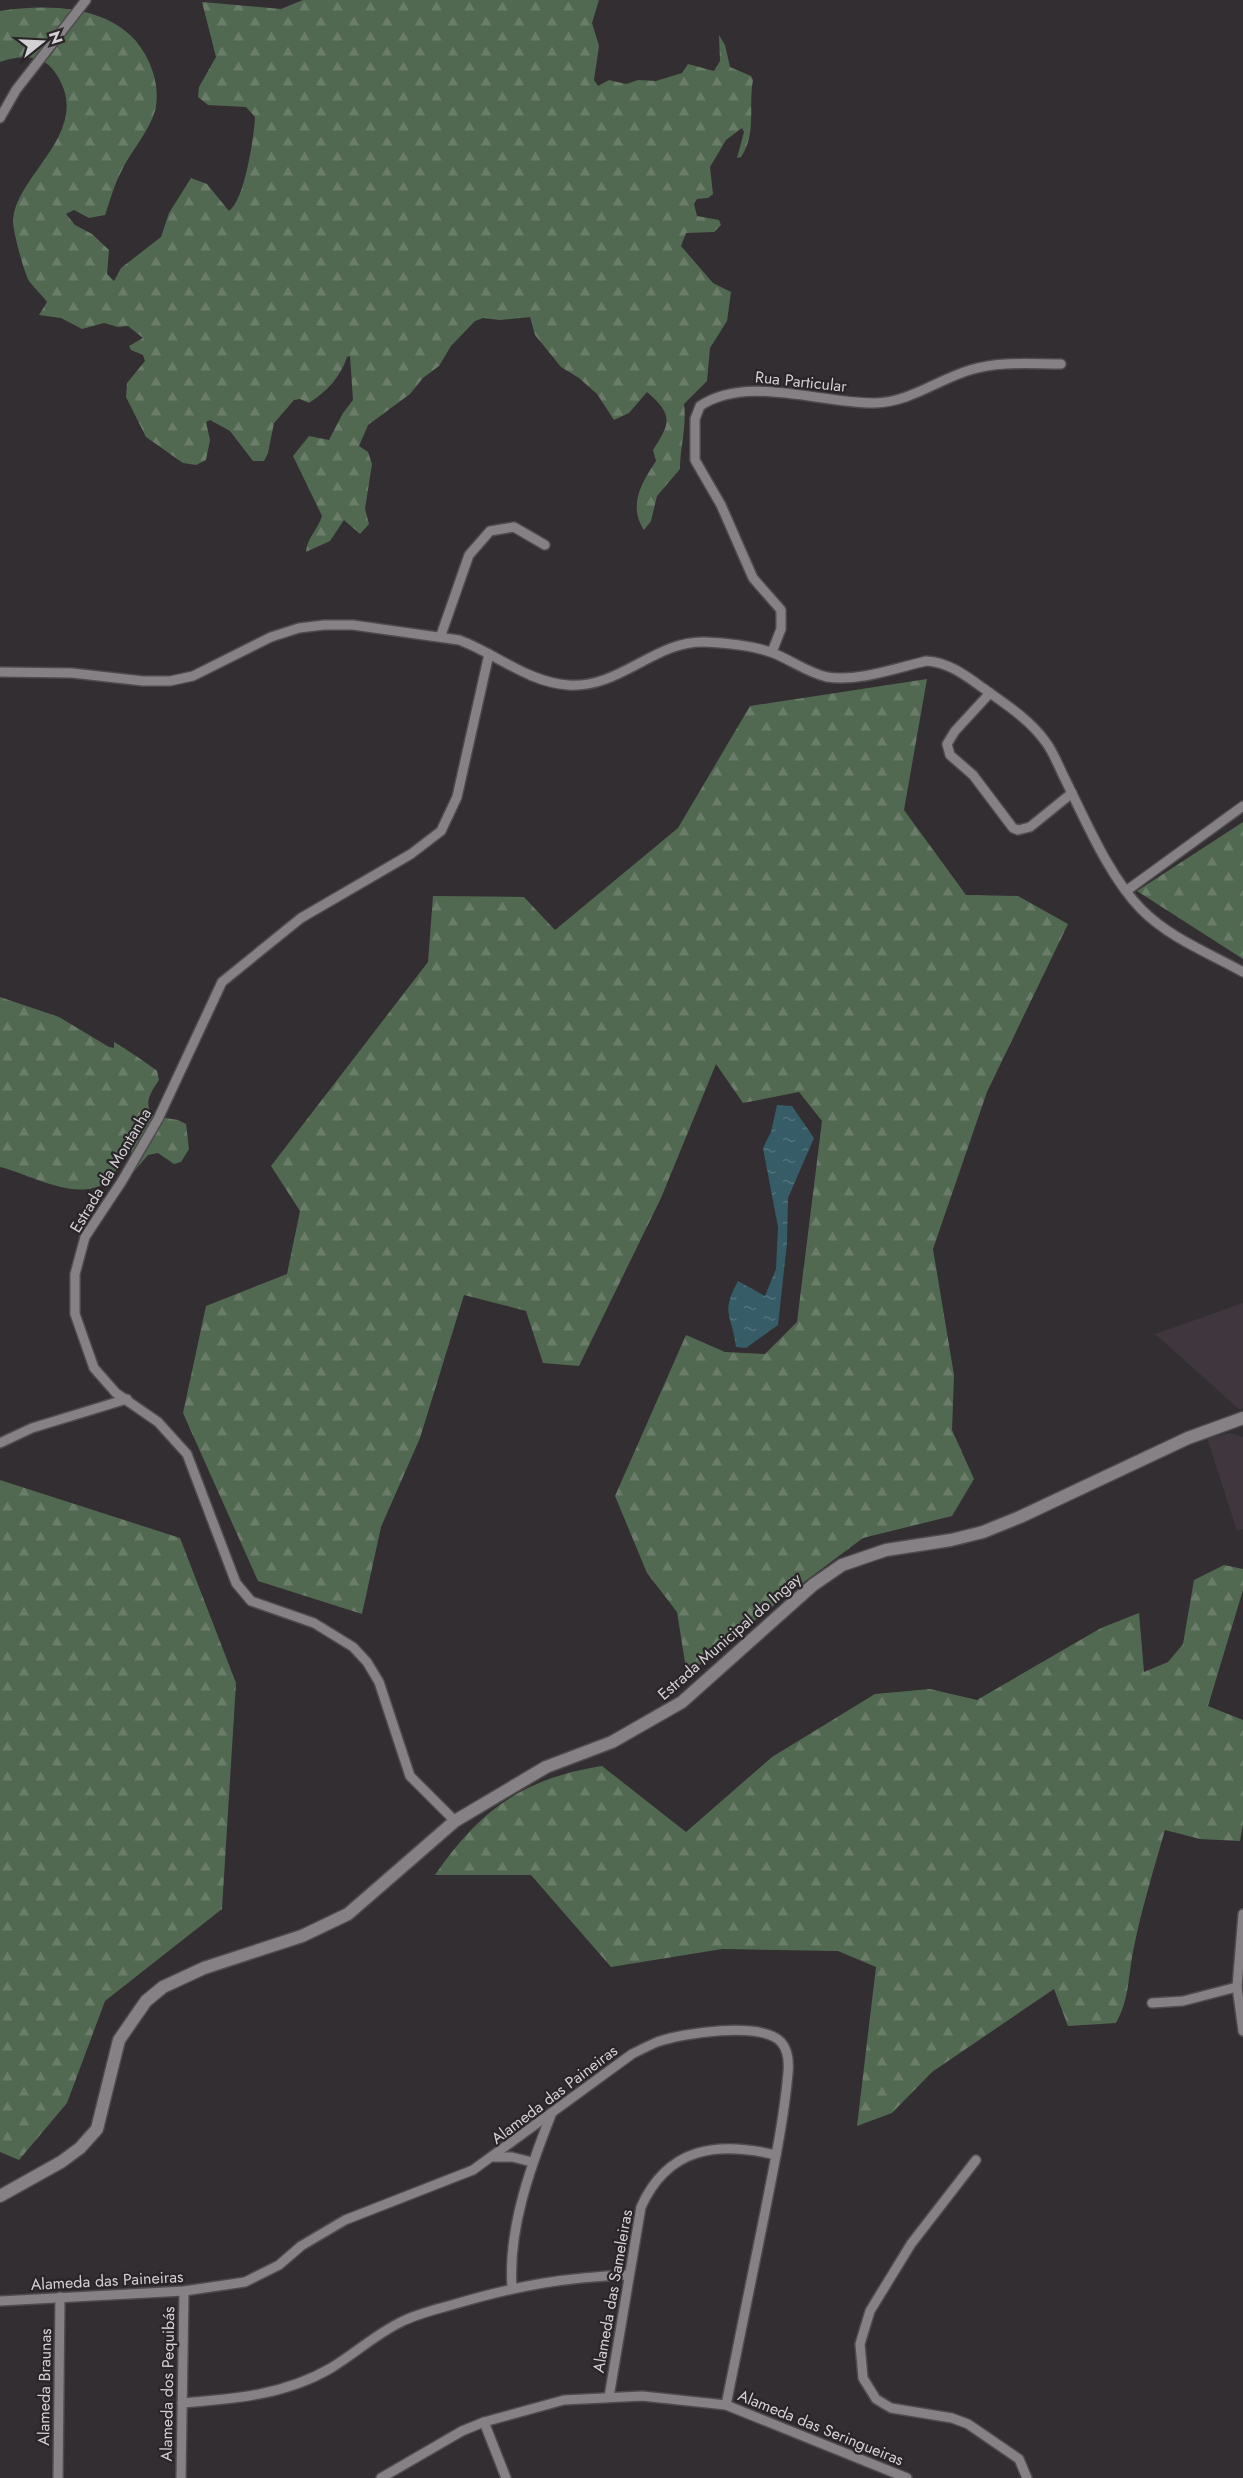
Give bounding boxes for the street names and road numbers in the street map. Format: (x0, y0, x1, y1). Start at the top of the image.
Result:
street label: Rua Particular (754, 365, 849, 398)
street label: Estrada da Montanha (64, 1104, 157, 1237)
street label: Estrada Municipal do Ingay (652, 1567, 807, 1705)
street label: Alameda das Paineiras (486, 2039, 622, 2150)
street label: Alameda das Sameleiras (587, 2208, 638, 2374)
street label: Alameda das Paineiras (30, 2265, 184, 2296)
street label: Alameda dos Pequibás (155, 2306, 180, 2462)
street label: Alameda Braunas (32, 2328, 57, 2446)
street label: Alameda das Seringueiras (734, 2384, 907, 2471)

